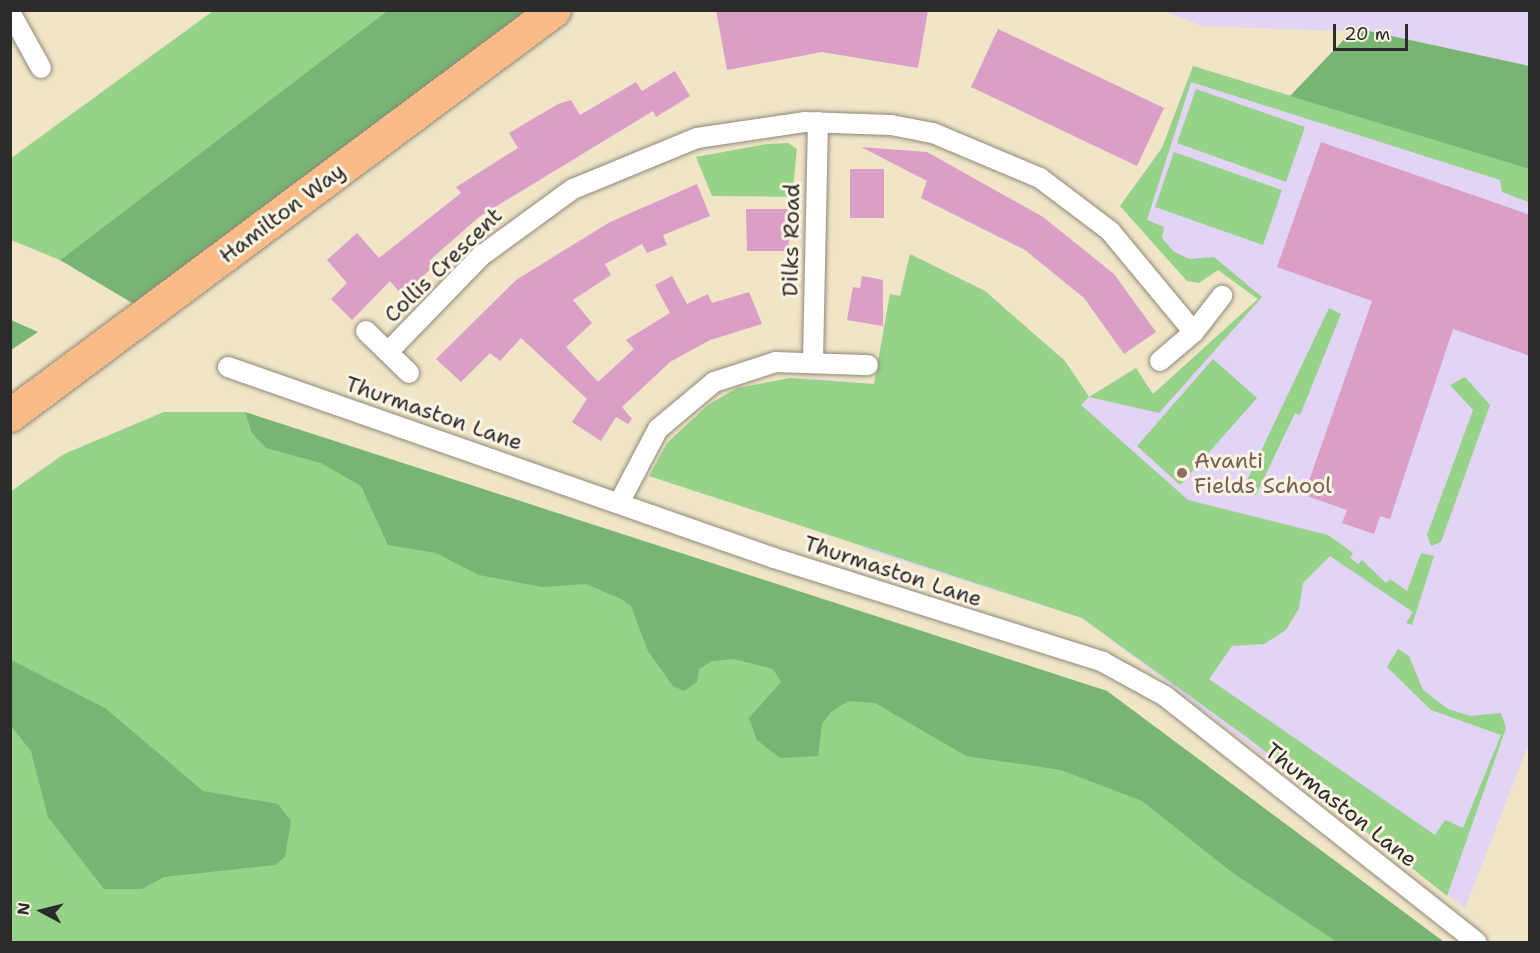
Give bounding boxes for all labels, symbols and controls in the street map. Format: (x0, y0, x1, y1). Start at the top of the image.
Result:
scale bar (1336, 12, 1411, 50)
text: 20 m (1344, 22, 1390, 46)
street label: Hamilton Way (214, 157, 350, 269)
street label: Dilks Road (777, 183, 805, 297)
street label: Collis Crescent (378, 202, 508, 328)
street label: Thurmaston Lane (342, 370, 526, 456)
place label: Avanti Fields School (1194, 447, 1332, 499)
marker: Avanti Fields School (1175, 466, 1189, 480)
street label: Thurmaston Lane (801, 530, 985, 612)
street label: Thurmaston Lane (1260, 737, 1422, 873)
north arrow (12, 881, 72, 941)
text: N (12, 901, 35, 916)

